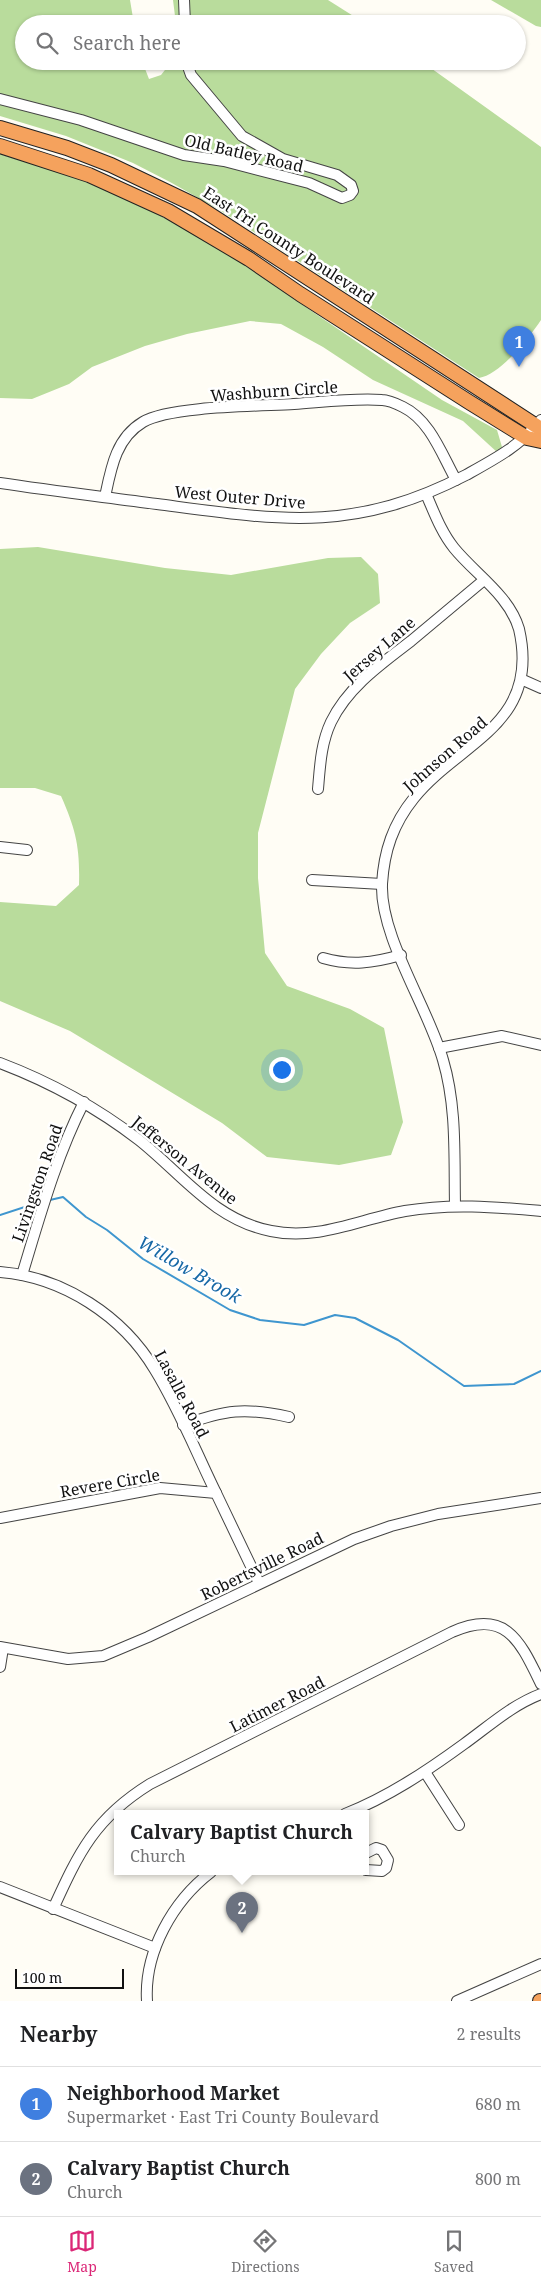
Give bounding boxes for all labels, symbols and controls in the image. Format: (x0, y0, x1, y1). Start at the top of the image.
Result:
search box (15, 15, 526, 70)
icon: search (33, 29, 61, 57)
text: Search here (73, 30, 181, 56)
street label: Old Batley Road (182, 129, 306, 177)
street label: East Tri County Boulevard (199, 181, 379, 309)
pin: 1 (503, 326, 535, 367)
street label: Washburn Circle (209, 376, 339, 406)
street label: West Outer Drive (174, 480, 306, 514)
street label: Jersey Lane (338, 612, 420, 687)
street label: Johnson Road (397, 711, 492, 797)
your location (269, 1057, 295, 1083)
street label: Jefferson Avenue (127, 1110, 242, 1209)
street label: Livingston Road (6, 1121, 68, 1245)
water label: Willow Brook (134, 1230, 247, 1309)
street label: Lasalle Road (150, 1346, 214, 1442)
street label: Revere Circle (58, 1463, 162, 1503)
street label: Robertsville Road (197, 1527, 327, 1605)
street label: Latimer Road (226, 1671, 328, 1737)
popup (114, 1810, 369, 1875)
text: Calvary Baptist Church (130, 1819, 353, 1845)
text: Church (130, 1845, 186, 1867)
pin: 2 (226, 1892, 258, 1933)
scale bar (15, 1966, 124, 1989)
text: 100 m (22, 1968, 62, 1987)
text: Nearby (20, 2020, 98, 2048)
text: 2 results (457, 2023, 521, 2045)
text: Neighborhood Market (67, 2080, 280, 2106)
text: 1 (31, 2093, 41, 2115)
text: 680 m (475, 2093, 521, 2115)
text: Supermarket · East Tri County Boulevard (67, 2106, 379, 2128)
text: Calvary Baptist Church (67, 2155, 290, 2181)
text: 2 (31, 2168, 41, 2190)
text: 800 m (475, 2168, 521, 2190)
text: Church (67, 2181, 123, 2203)
tab: Map (67, 2227, 97, 2276)
tab: Directions (231, 2227, 300, 2276)
tab: Saved (434, 2227, 474, 2276)

